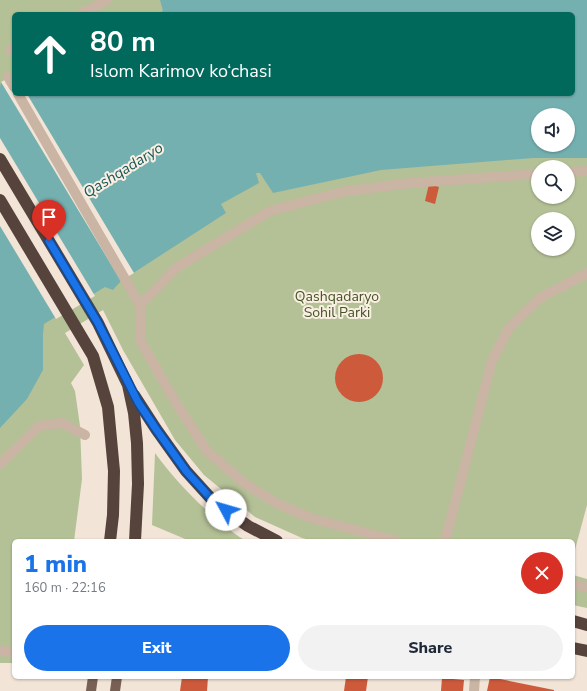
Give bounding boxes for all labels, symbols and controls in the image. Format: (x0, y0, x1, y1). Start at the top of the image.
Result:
text: 80 m (90, 23, 156, 61)
icon: ahead (24, 28, 76, 80)
text: Islom Karimov ko‘chasi (90, 59, 272, 83)
map controls (531, 108, 575, 256)
button: sound (531, 108, 575, 152)
water label: Qashqadaryo (79, 138, 167, 202)
button: search (531, 160, 575, 204)
pin (32, 200, 66, 241)
icon: arrive (38, 206, 60, 228)
button: layers (531, 212, 575, 256)
park label: Qashqadaryo Sohil Parki (295, 287, 379, 322)
position arrow (205, 489, 247, 531)
text: 1 min (24, 548, 87, 580)
button: close (521, 552, 563, 594)
text: 160 m · 22:16 (24, 579, 106, 597)
button: Exit (24, 625, 290, 671)
button: Share (298, 625, 563, 671)

